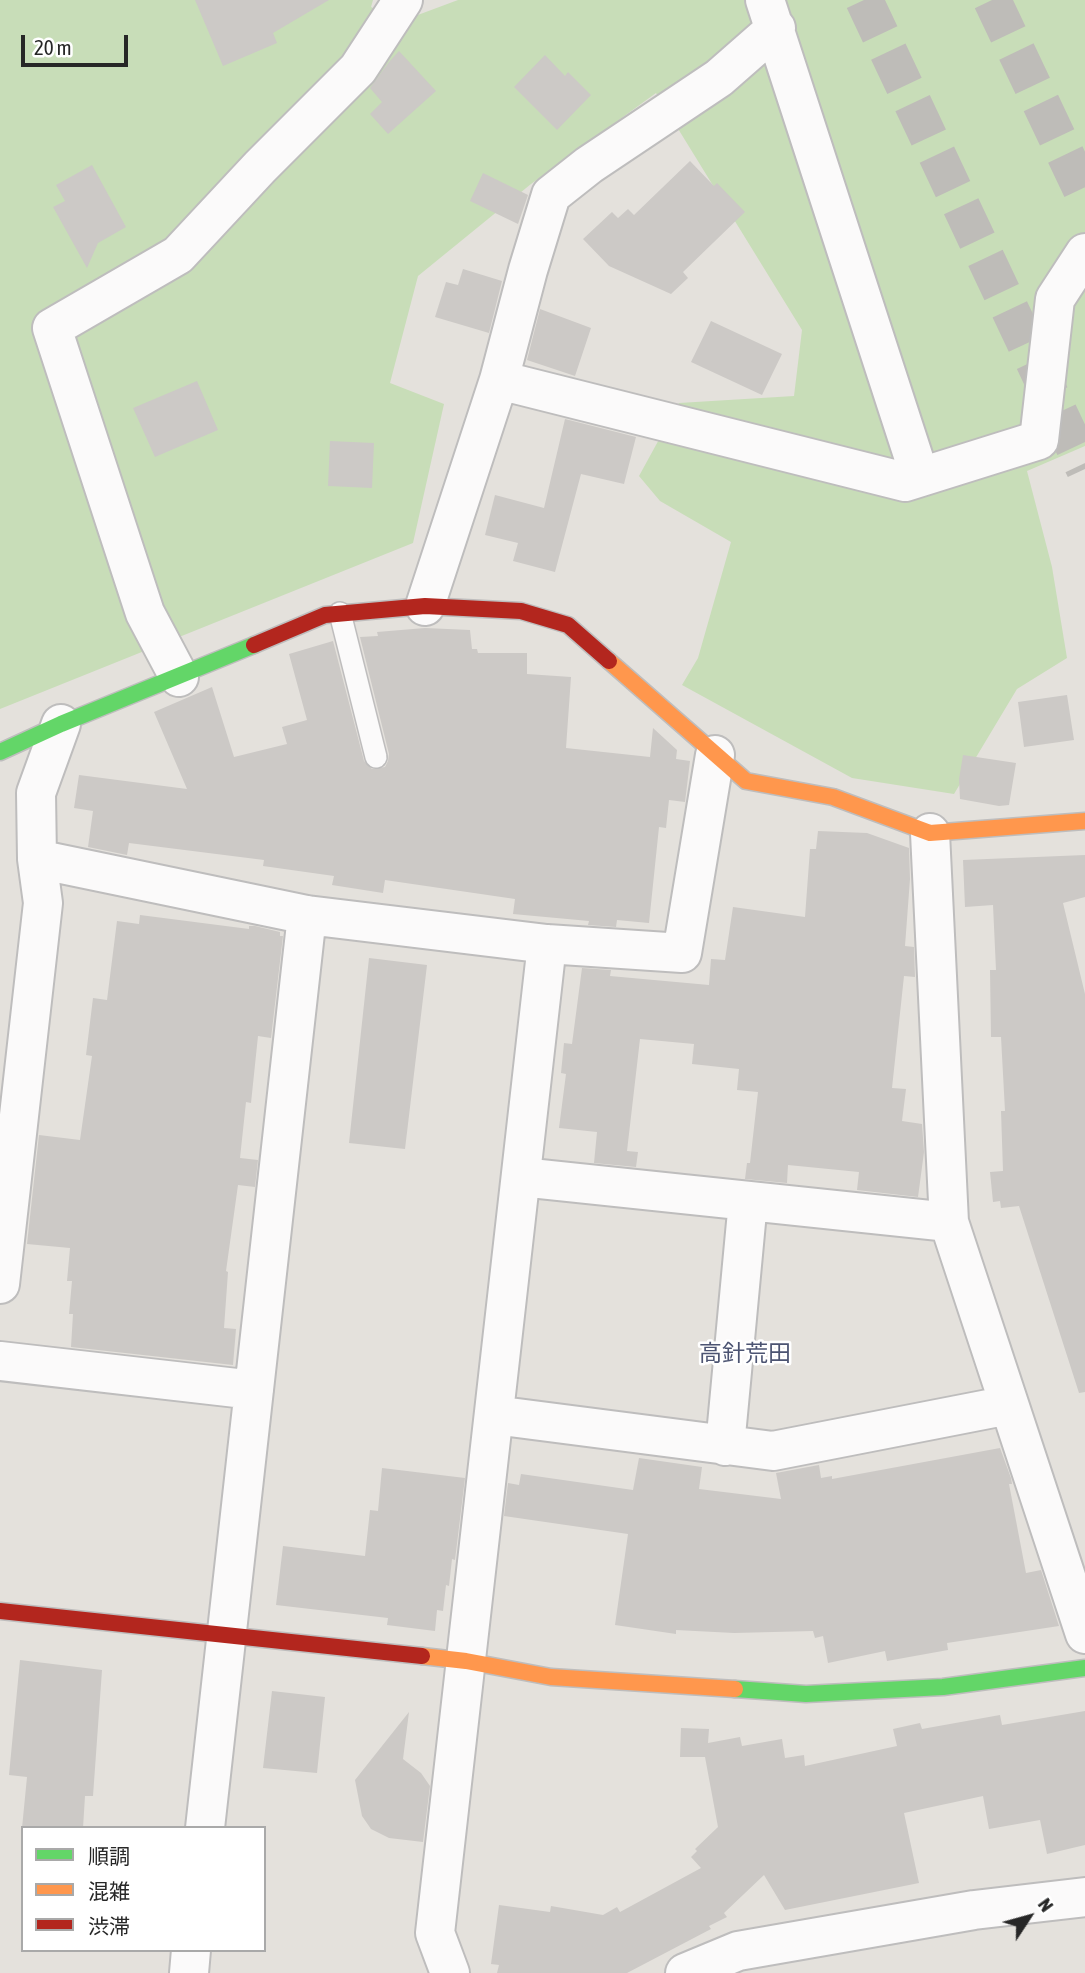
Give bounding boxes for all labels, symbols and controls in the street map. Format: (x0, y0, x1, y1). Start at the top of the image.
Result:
scale bar (24, 21, 131, 65)
text: 20 m (34, 35, 72, 59)
district label: 高針荒田 (699, 1340, 791, 1368)
legend (21, 1826, 266, 1952)
text: 順調 (88, 1844, 130, 1868)
text: 混雑 (88, 1879, 130, 1903)
north arrow (994, 1882, 1064, 1952)
text: N (1034, 1894, 1058, 1916)
text: 渋滞 (88, 1914, 130, 1938)

